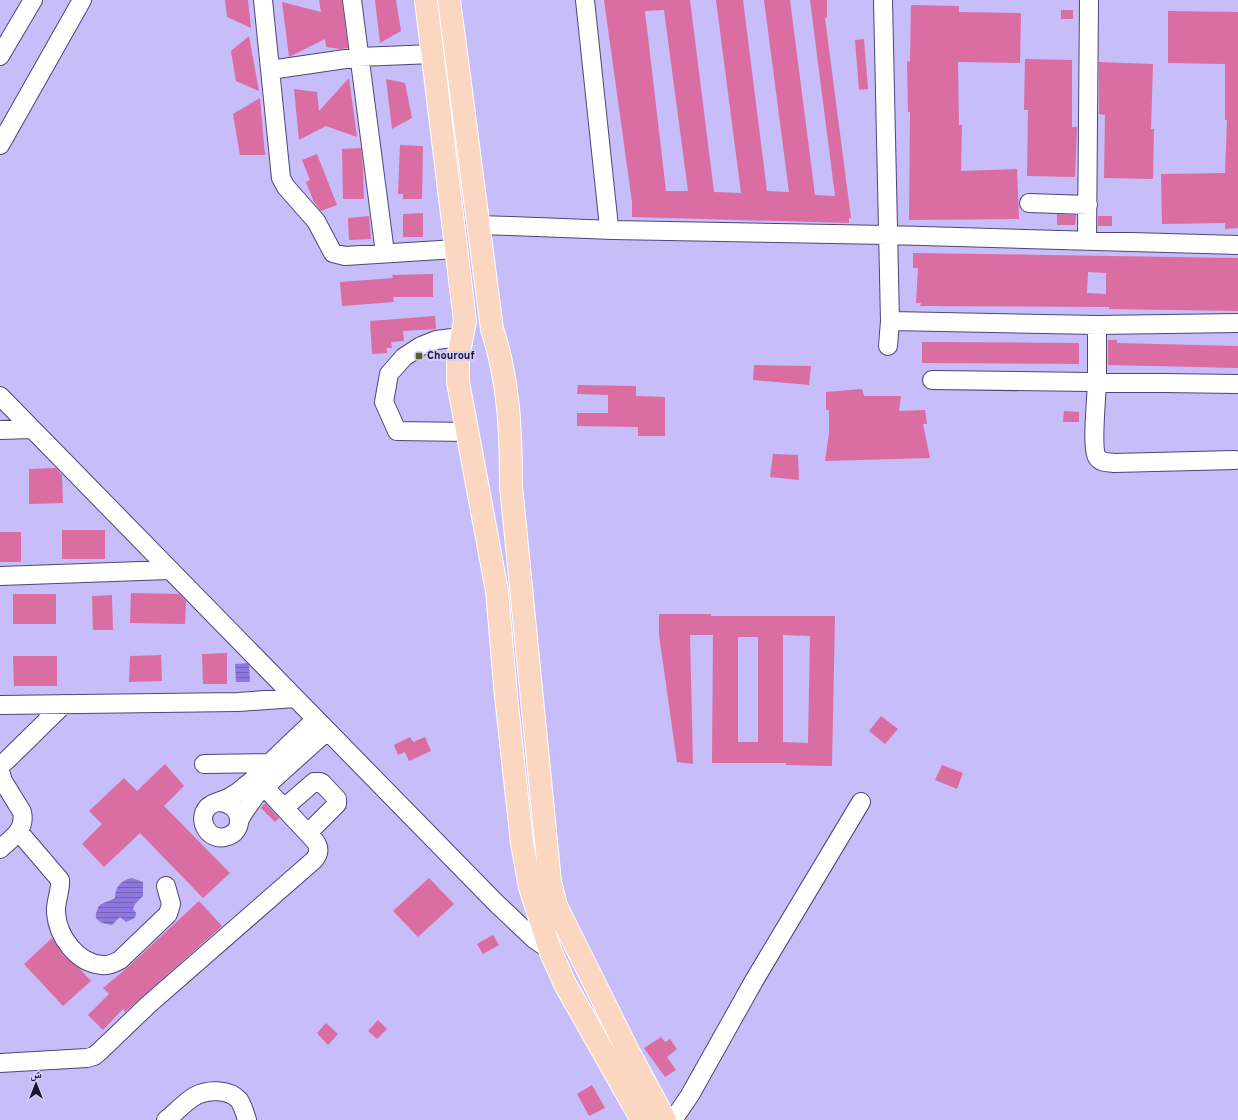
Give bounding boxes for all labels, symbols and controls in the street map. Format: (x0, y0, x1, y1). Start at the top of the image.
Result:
place label: Chourouf (427, 349, 474, 363)
marker: Chourouf (414, 351, 424, 361)
north arrow (16, 1064, 56, 1104)
text: ش (30, 1068, 42, 1082)

